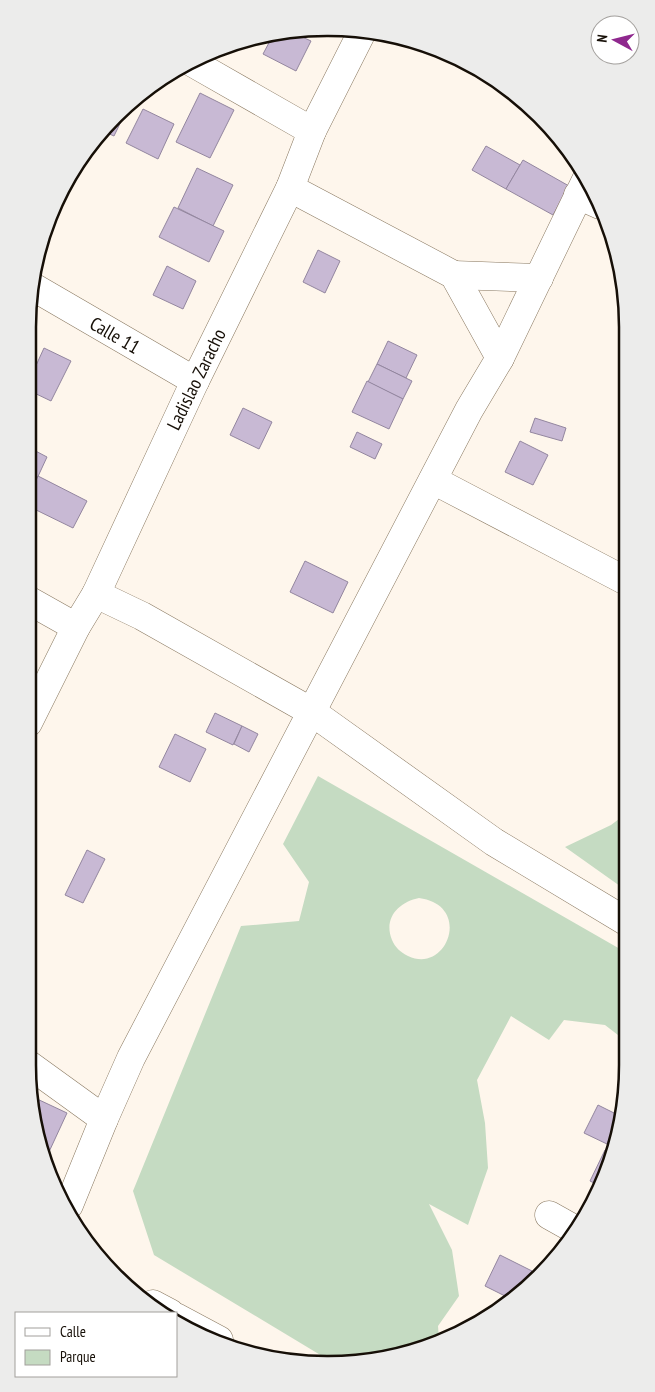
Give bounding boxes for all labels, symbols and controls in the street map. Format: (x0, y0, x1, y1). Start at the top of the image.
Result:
north arrow (590, 15, 640, 65)
text: N (593, 34, 611, 43)
street label: Calle 11 (86, 311, 144, 359)
street label: Ladislao Zaracho (161, 324, 231, 434)
legend (15, 1312, 178, 1377)
text: Calle (60, 1322, 86, 1341)
text: Parque (60, 1347, 96, 1366)

